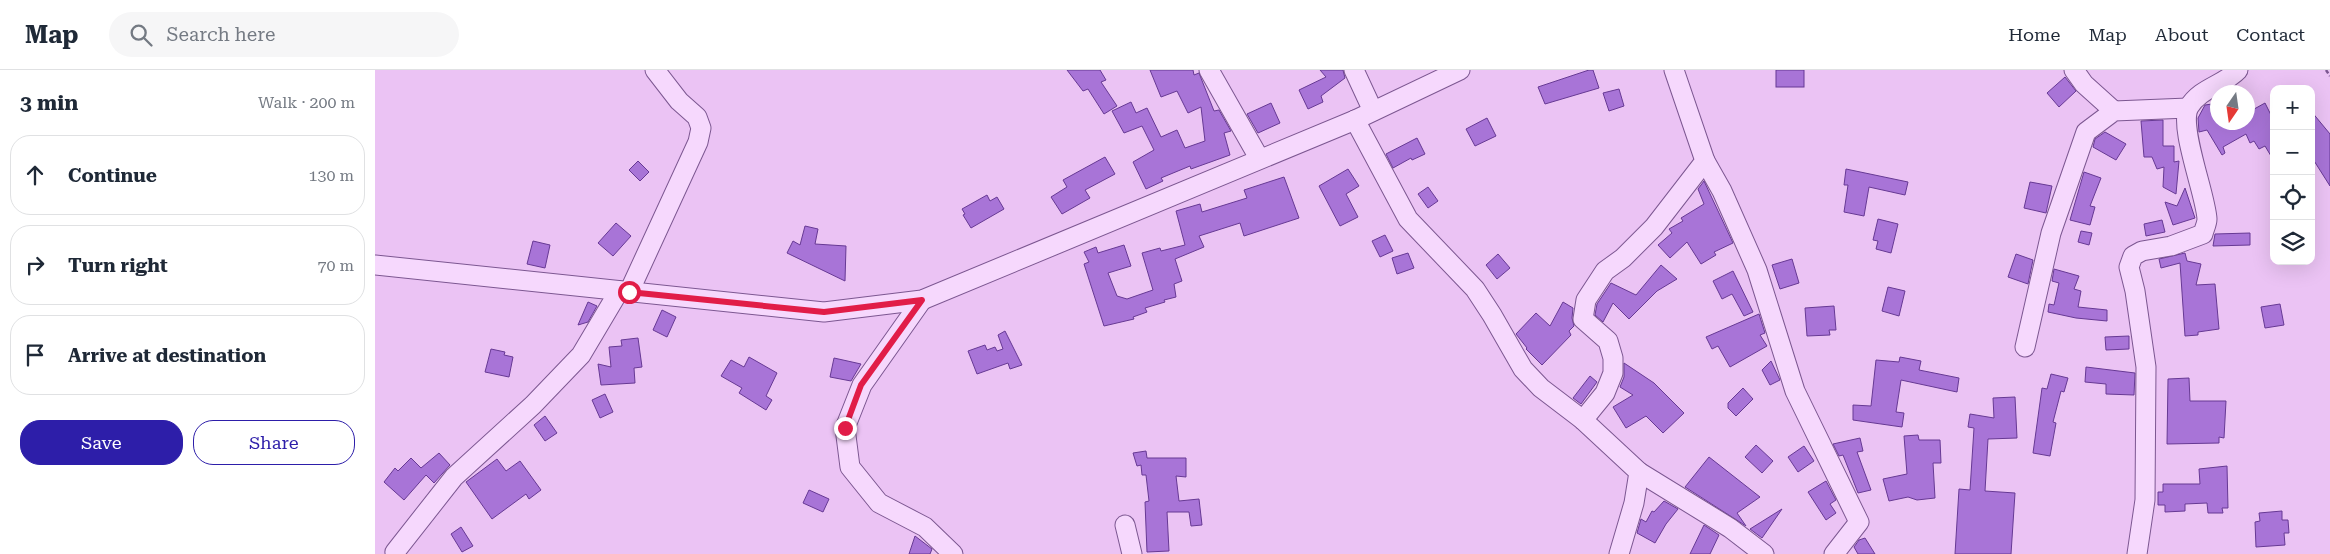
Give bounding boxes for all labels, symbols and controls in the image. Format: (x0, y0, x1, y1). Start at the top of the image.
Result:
search box (109, 12, 459, 57)
text: Map (25, 21, 79, 49)
icon: search (127, 21, 155, 49)
text: Search here (167, 23, 275, 46)
text: Home (2008, 24, 2060, 45)
text: Map (2088, 24, 2127, 45)
text: About (2155, 24, 2208, 45)
text: Contact (2236, 24, 2305, 45)
north arrow (2210, 85, 2255, 130)
map controls (2270, 85, 2315, 265)
button: + (2270, 85, 2315, 130)
text: 3 min (20, 91, 78, 115)
text: Walk · 200 m (258, 93, 355, 112)
button: − (2270, 130, 2315, 175)
icon: ahead (21, 161, 49, 189)
text: Continue (68, 164, 157, 187)
text: 130 m (308, 166, 354, 185)
button: locate (2270, 175, 2315, 220)
button: layers (2270, 220, 2315, 265)
icon: right (21, 251, 49, 279)
text: Turn right (68, 254, 168, 277)
text: 70 m (317, 256, 354, 275)
route start (618, 281, 641, 304)
icon: arrive (21, 341, 49, 369)
text: Arrive at destination (68, 344, 266, 367)
route end (834, 417, 857, 440)
button: Save (20, 420, 183, 465)
button: Share (193, 420, 355, 465)

